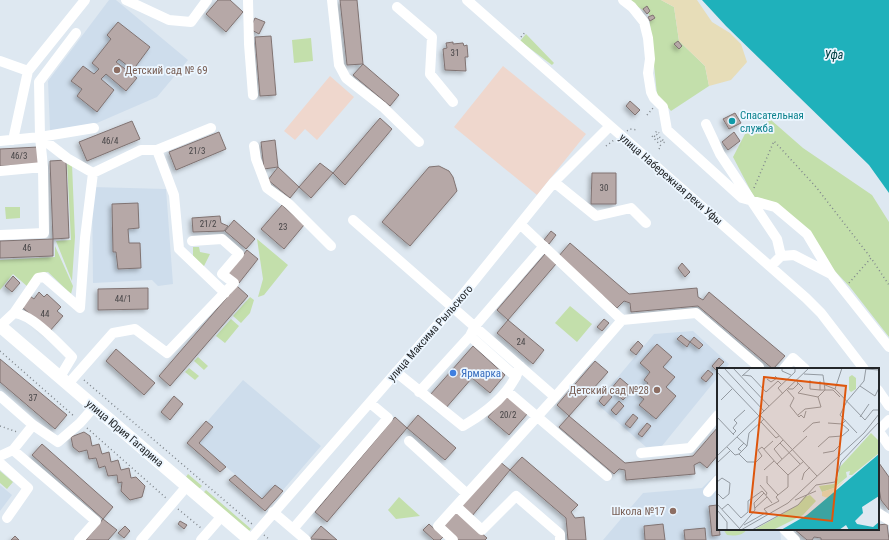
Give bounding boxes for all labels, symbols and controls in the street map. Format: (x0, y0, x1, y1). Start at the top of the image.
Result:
house number: 31 (451, 48, 459, 58)
water label: Уфа (825, 48, 843, 62)
place label: Детский сад № 69 (125, 64, 208, 77)
marker: Детский сад № 69 (112, 65, 122, 75)
place label: Спасательная служба (740, 109, 804, 135)
marker: Спасательная служба (727, 116, 737, 126)
street label: улица Набережная реки Уфы (616, 131, 725, 228)
house number: 46/4 (102, 136, 119, 146)
house number: 21/3 (189, 146, 205, 156)
house number: 46/3 (11, 151, 27, 161)
house number: 30 (600, 183, 608, 193)
house number: 21/2 (200, 219, 217, 229)
house number: 23 (279, 222, 287, 232)
house number: 46 (23, 243, 31, 253)
street label: улица Максима Рыльского (385, 282, 476, 384)
house number: 44/1 (115, 294, 131, 304)
house number: 44 (41, 309, 50, 319)
house number: 24 (517, 337, 526, 347)
place label: Ярмарка (461, 367, 501, 380)
marker: Ярмарка (448, 368, 458, 378)
inset map (717, 368, 879, 530)
place label: Детский сад №28 (569, 384, 649, 397)
marker: Детский сад №28 (652, 385, 662, 395)
house number: 37 (29, 393, 38, 403)
street label: улица Юрия Гагарина (83, 397, 166, 470)
house number: 20/2 (500, 410, 517, 420)
place label: Школа №17 (611, 505, 665, 518)
marker: Школа №17 (668, 506, 678, 516)

